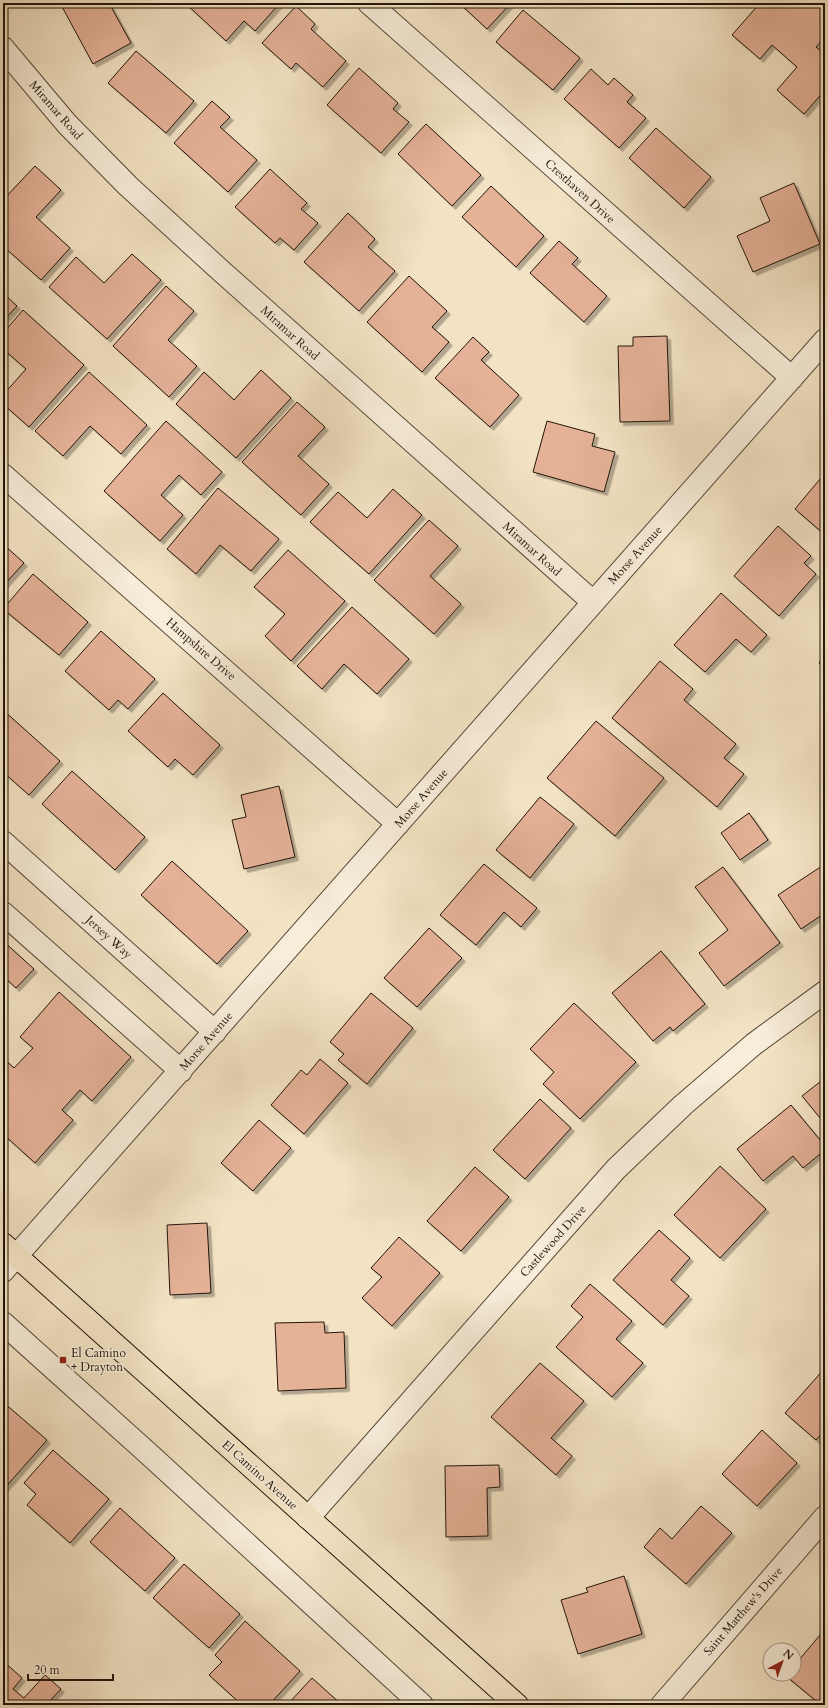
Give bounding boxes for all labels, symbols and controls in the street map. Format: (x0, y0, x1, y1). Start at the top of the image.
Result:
street label: Miramar Road (26, 77, 87, 143)
street label: Cresthaven Drive (542, 155, 618, 227)
street label: Miramar Road (257, 302, 323, 364)
street label: Miramar Road (499, 518, 565, 580)
street label: Morse Avenue (604, 522, 666, 588)
street label: Hampshire Drive (163, 614, 239, 684)
street label: Morse Avenue (391, 765, 451, 831)
street label: Jersey Way (81, 910, 136, 963)
street label: Morse Avenue (176, 1008, 236, 1074)
street label: Castlewood Drive (516, 1201, 590, 1281)
place label: El Camino + Drayton (71, 1345, 126, 1375)
marker: El Camino + Drayton (58, 1355, 68, 1365)
street label: El Camino Avenue (219, 1437, 301, 1513)
street label: Saint Matthew's Drive (700, 1563, 786, 1659)
north arrow (762, 1642, 802, 1682)
text: N (780, 1646, 797, 1664)
scale bar (28, 1656, 113, 1682)
text: 20 m (34, 1662, 61, 1678)

